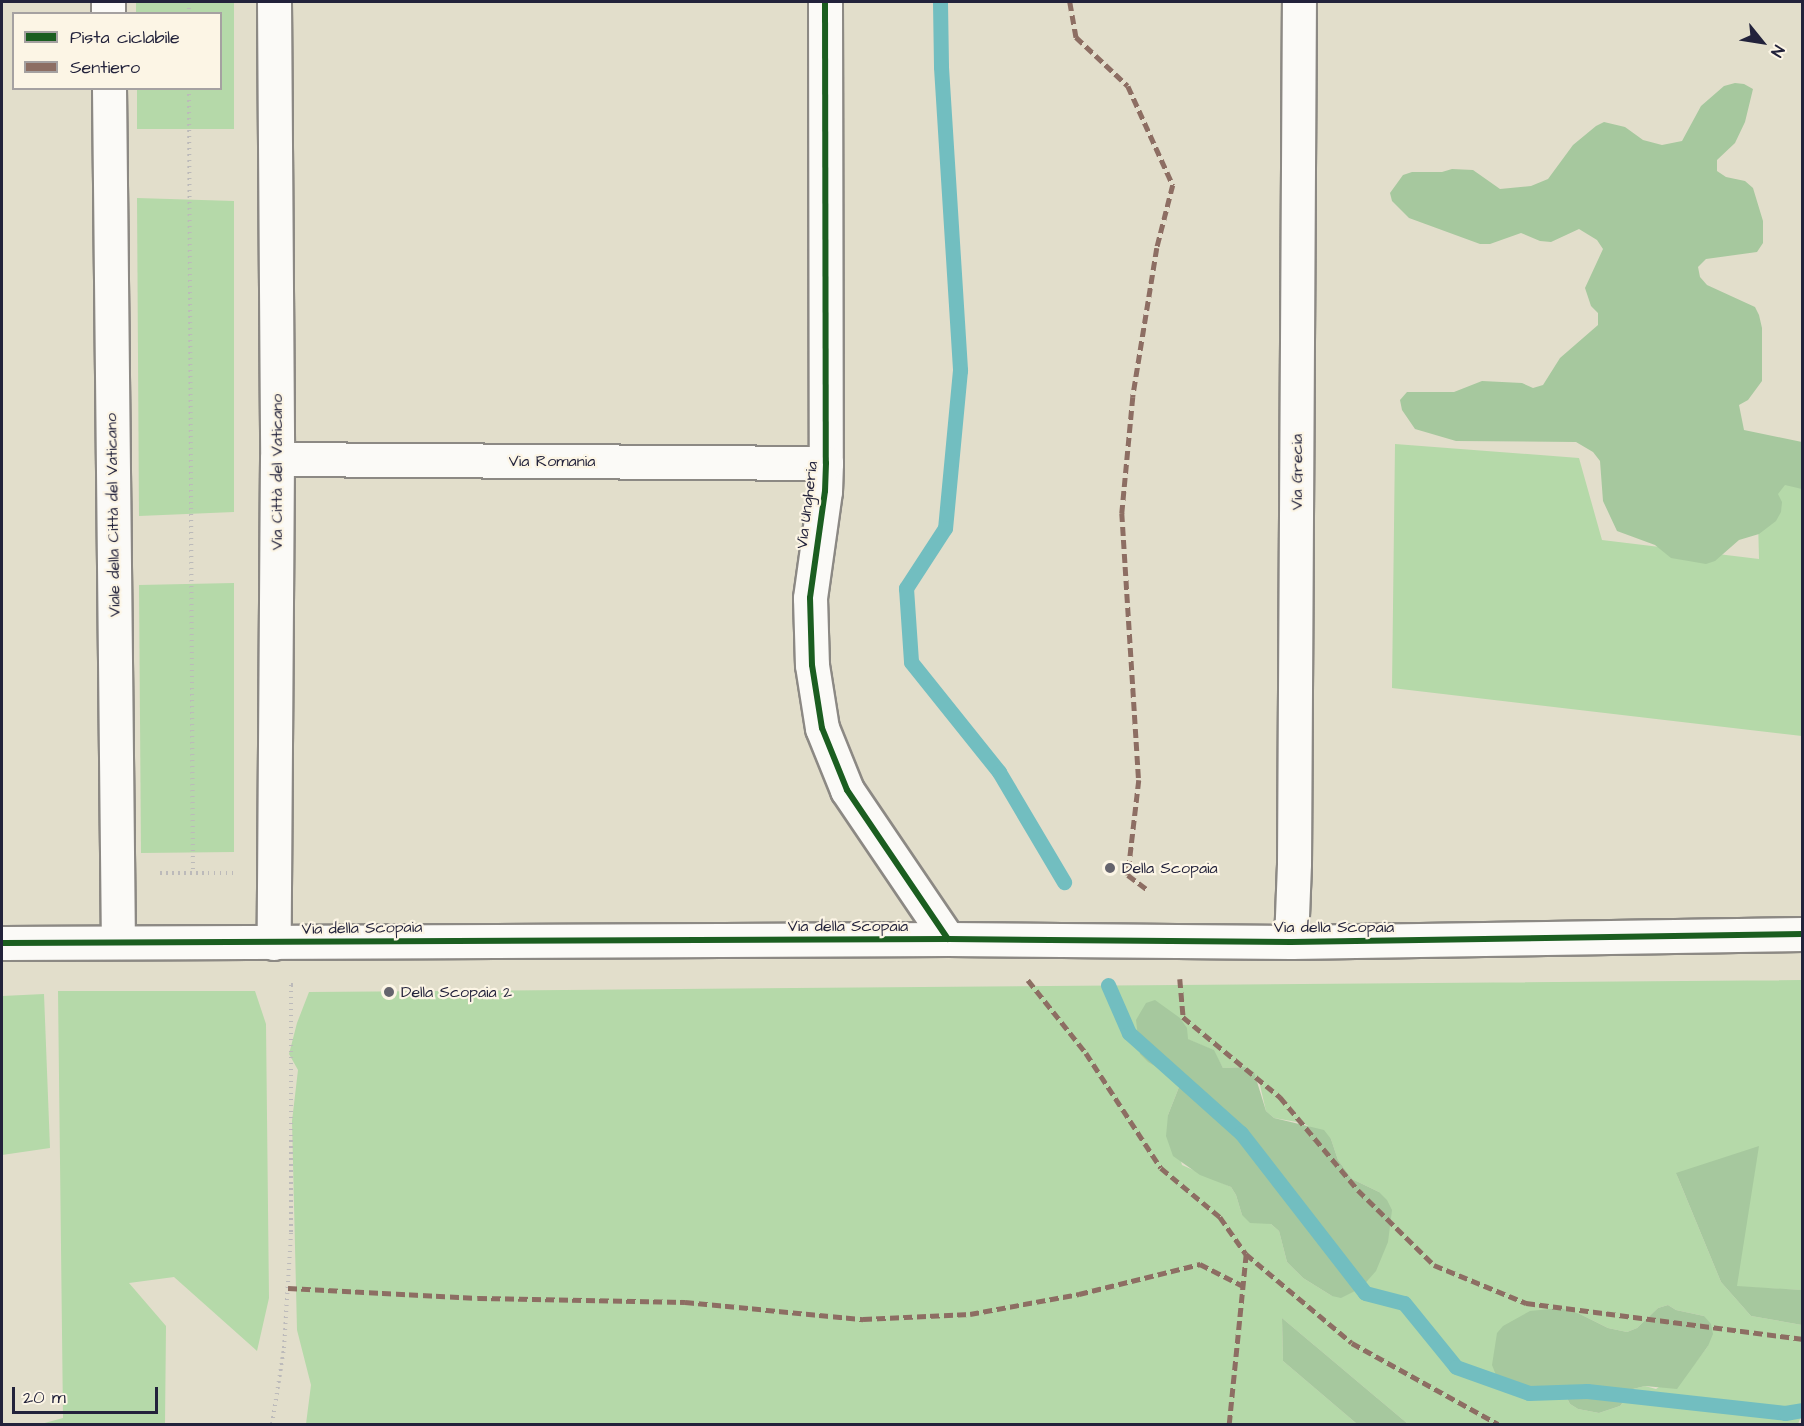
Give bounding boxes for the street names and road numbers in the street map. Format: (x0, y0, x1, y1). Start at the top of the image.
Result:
street label: Via Città del Vaticano (267, 394, 287, 550)
street label: Viale della Città del Vaticano (102, 413, 124, 617)
street label: Via Grecia (1287, 434, 1307, 510)
street label: Via Romania (509, 451, 595, 471)
street label: Via Ungheria (792, 460, 822, 550)
street label: Via della Scopaia (788, 916, 908, 936)
street label: Via della Scopaia (302, 917, 422, 939)
street label: Via della Scopaia (1274, 917, 1394, 937)

